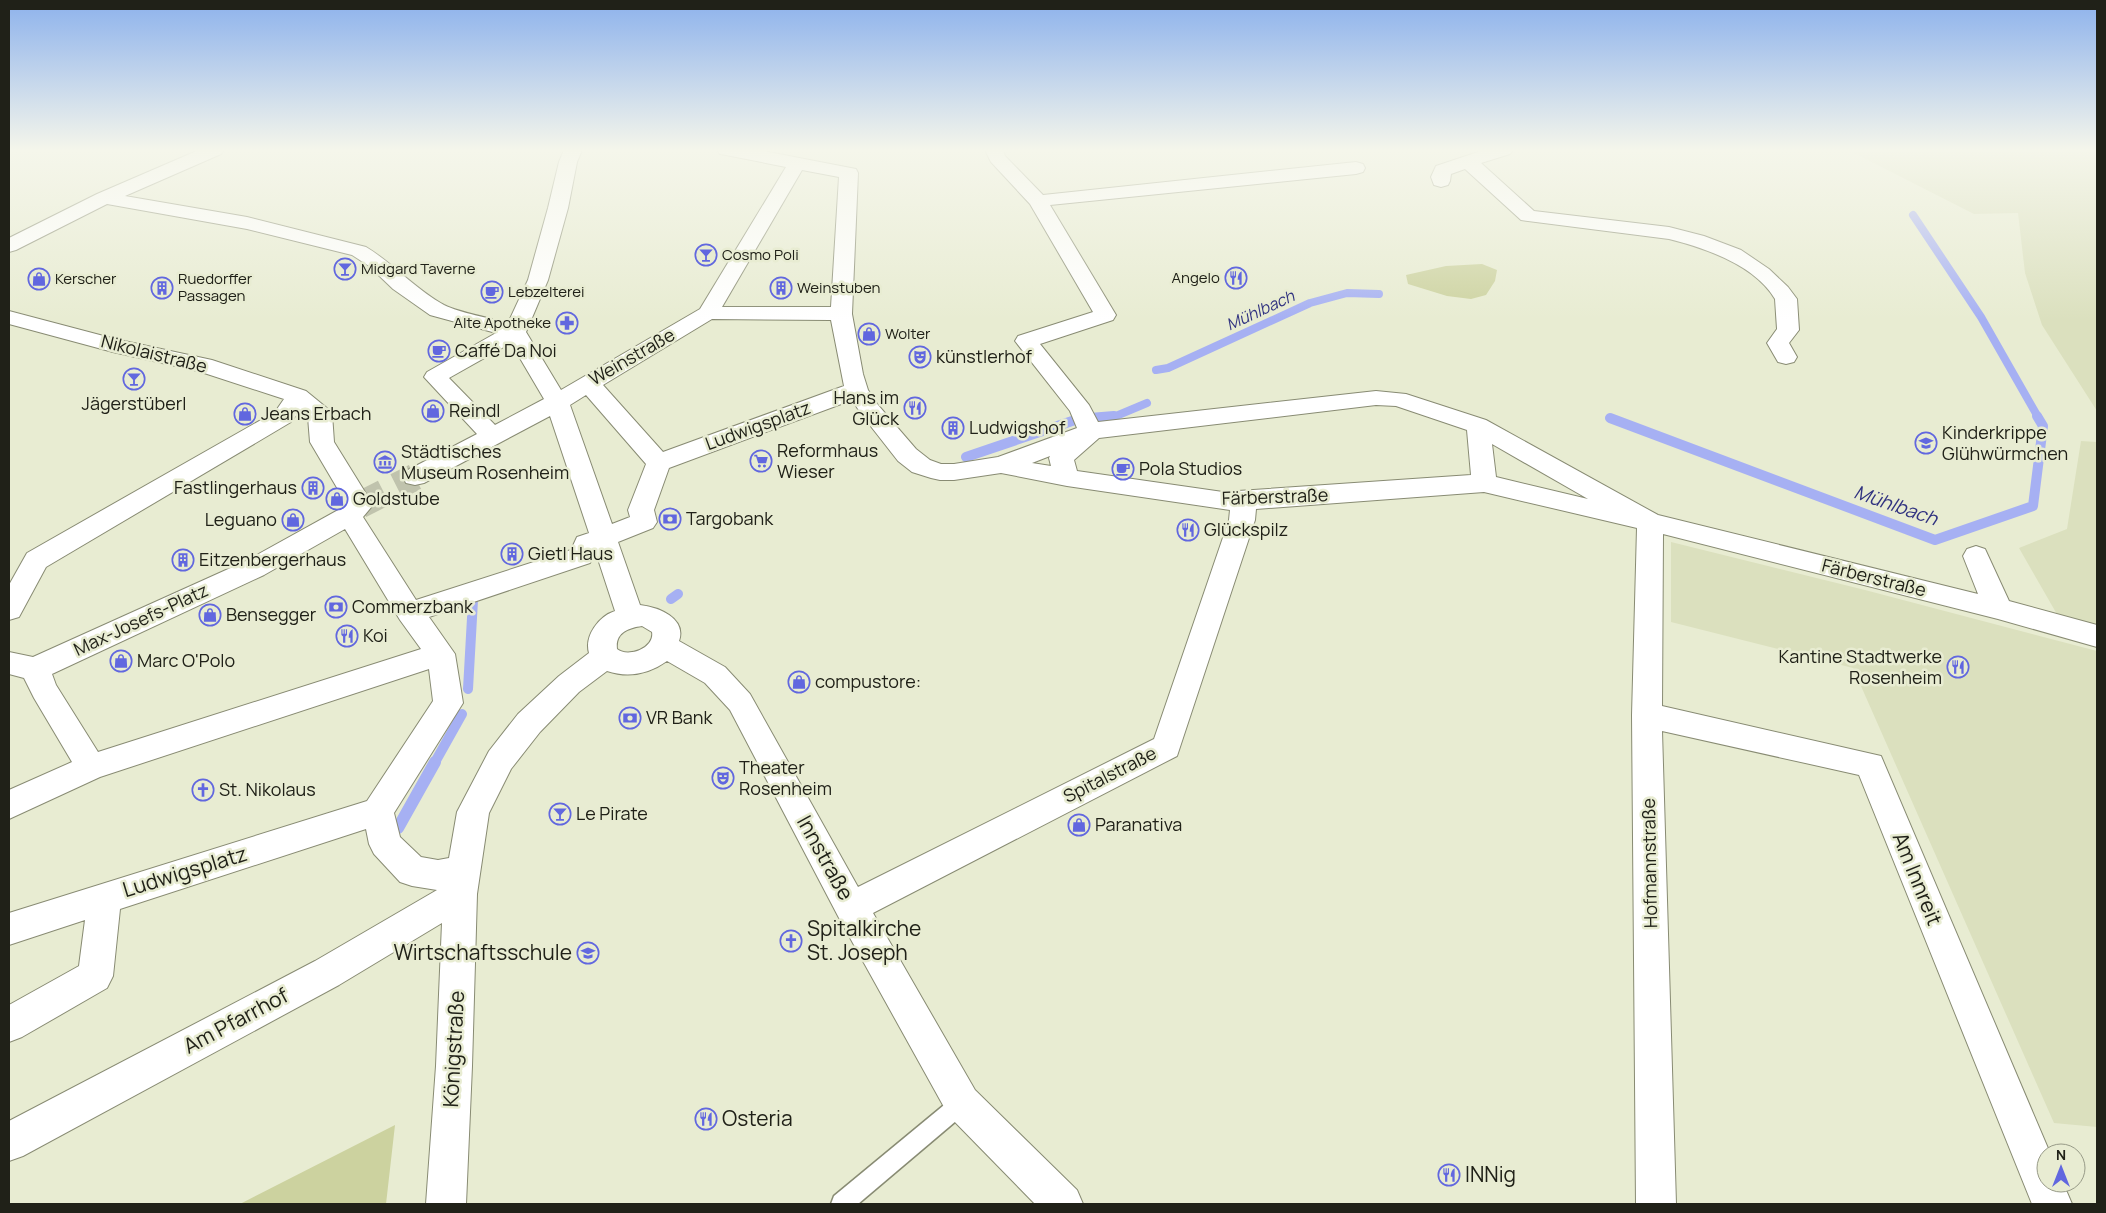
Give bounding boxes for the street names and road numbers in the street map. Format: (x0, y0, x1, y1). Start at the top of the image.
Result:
street label: Weinstraße (584, 322, 679, 390)
street label: Nikolaistraße (99, 328, 210, 378)
street label: Ludwigsplatz (702, 395, 814, 455)
street label: Färberstraße (1221, 482, 1329, 510)
street label: Färberstraße (1820, 552, 1929, 602)
street label: Max-Josefs-Platz (69, 577, 212, 661)
street label: Spitalstraße (1059, 740, 1160, 808)
street label: Hofmannstraße (1636, 798, 1662, 928)
street label: Innstraße (791, 810, 861, 905)
street label: Am Innreit (1887, 828, 1949, 929)
street label: Ludwigsplatz (119, 839, 250, 903)
street label: Am Pfarrhof (178, 980, 293, 1060)
street label: Königstraße (436, 990, 470, 1108)

